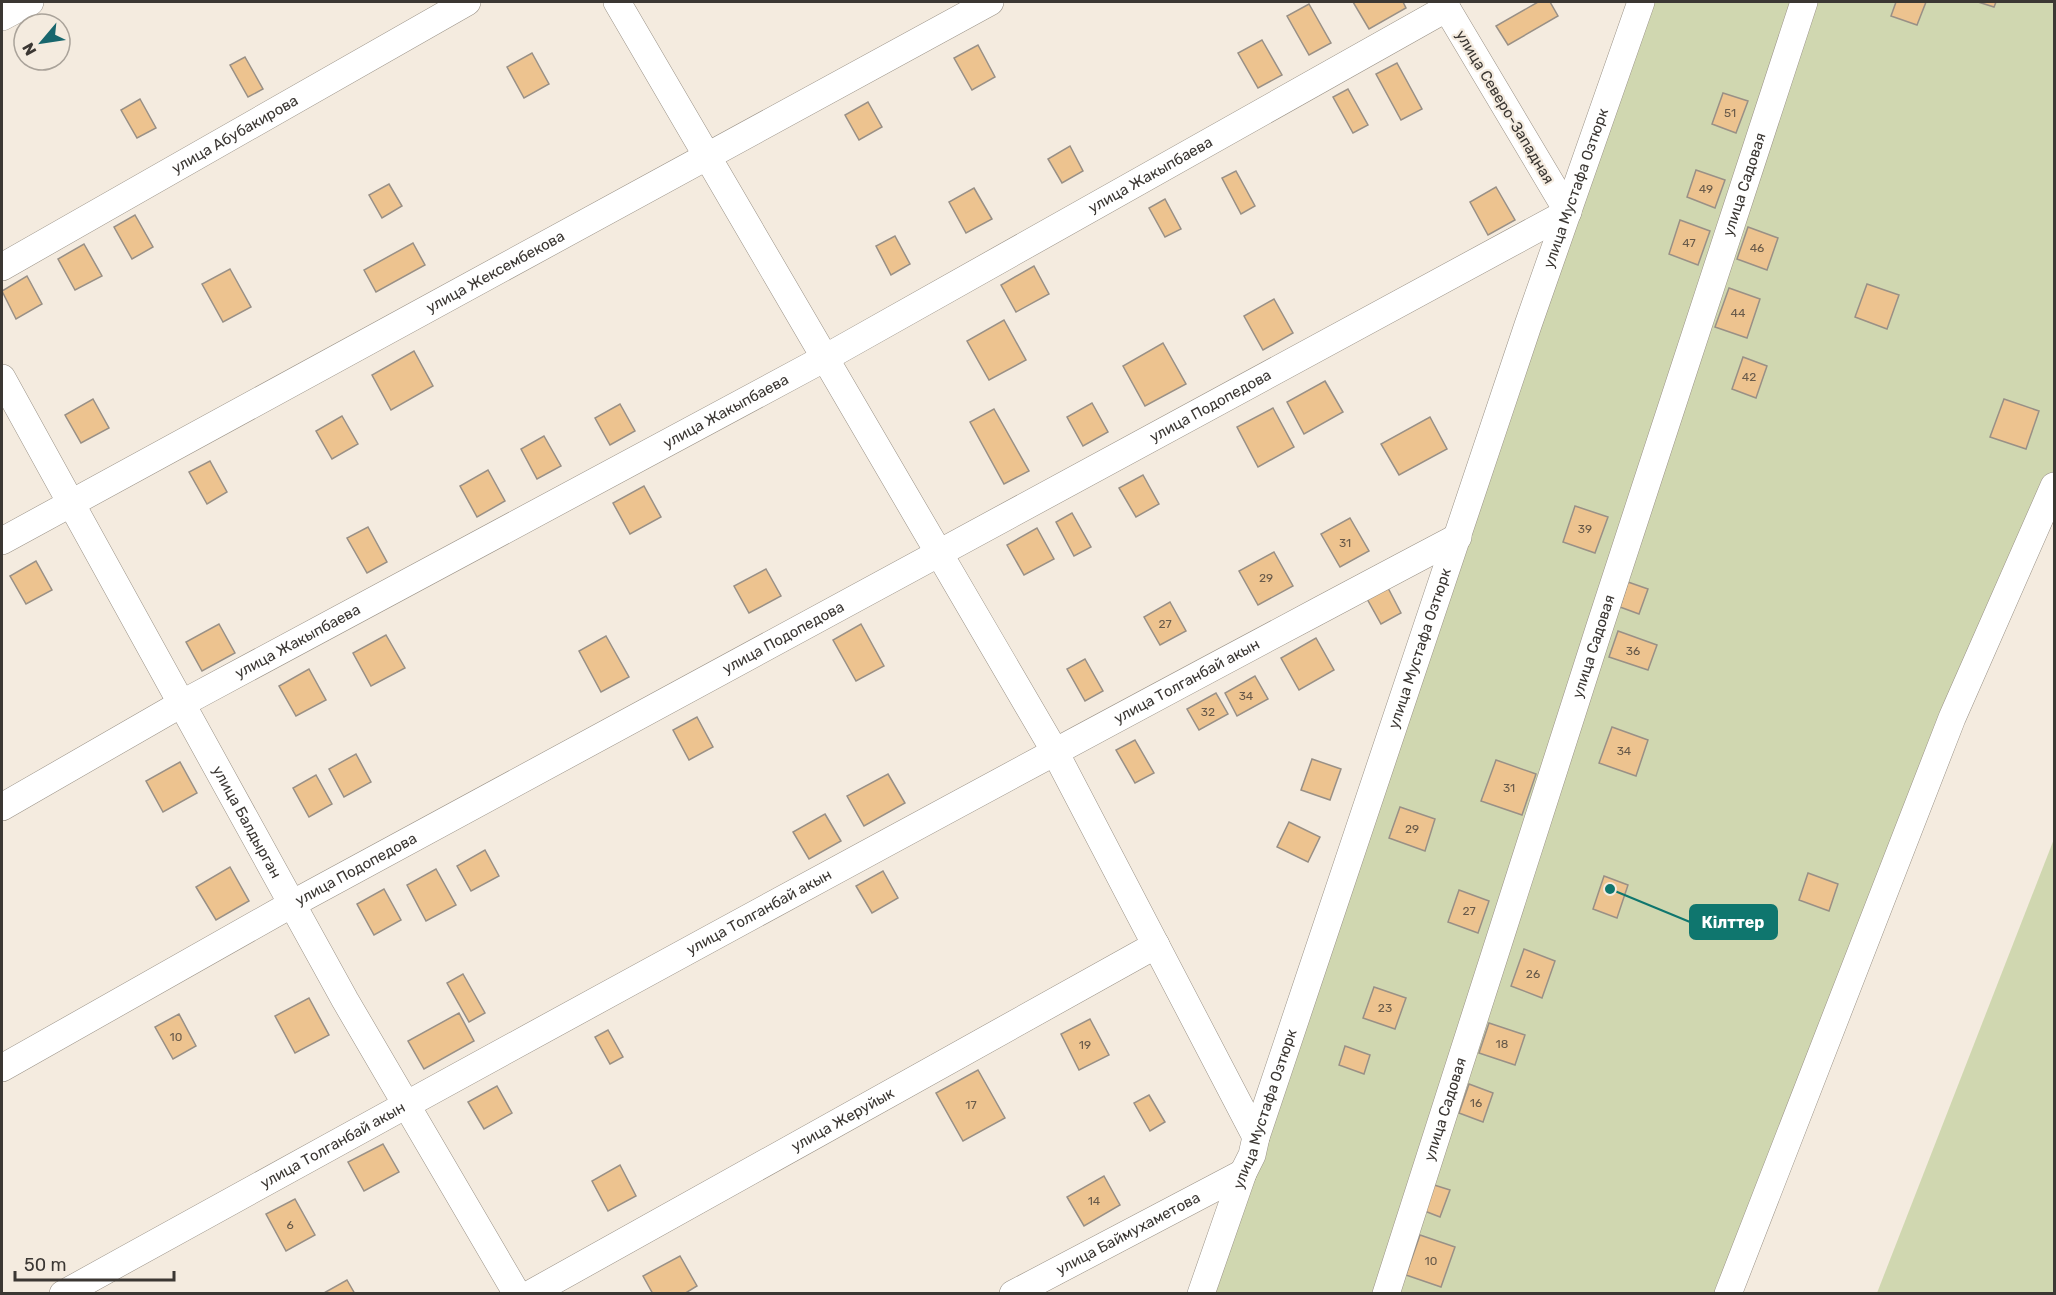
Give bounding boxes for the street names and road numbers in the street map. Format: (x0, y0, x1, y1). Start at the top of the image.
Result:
street label: улица Северо-Западная (1452, 27, 1558, 187)
street label: улица Абубакирова (169, 91, 301, 177)
street label: улица Мустафа Озтюрк (1540, 106, 1612, 270)
street label: улица Садовая (1719, 130, 1770, 238)
street label: улица Жакыпбаева (1085, 133, 1216, 217)
street label: улица Жексембекова (423, 227, 568, 317)
street label: улица Подопедова (1147, 366, 1274, 446)
street label: улица Жакыпбаева (660, 370, 792, 452)
street label: улица Мустафа Озтюрк (1384, 566, 1455, 731)
street label: улица Садовая (1568, 592, 1619, 700)
street label: улица Подопедова (719, 597, 847, 678)
street label: улица Жакыпбаева (232, 600, 363, 682)
street label: улица Толганбай акын (1111, 635, 1263, 727)
street label: улица Балдырган (209, 762, 285, 881)
street label: улица Подопедова (292, 829, 420, 909)
street label: улица Толганбай акын (683, 865, 835, 959)
street label: улица Мустафа Озтюрк (1229, 1027, 1301, 1191)
street label: улица Садовая (1420, 1055, 1470, 1163)
street label: улица Жеруйык (788, 1084, 897, 1155)
street label: улица Толганбай акын (257, 1098, 408, 1192)
street label: улица Баймухаметова (1053, 1188, 1203, 1279)

